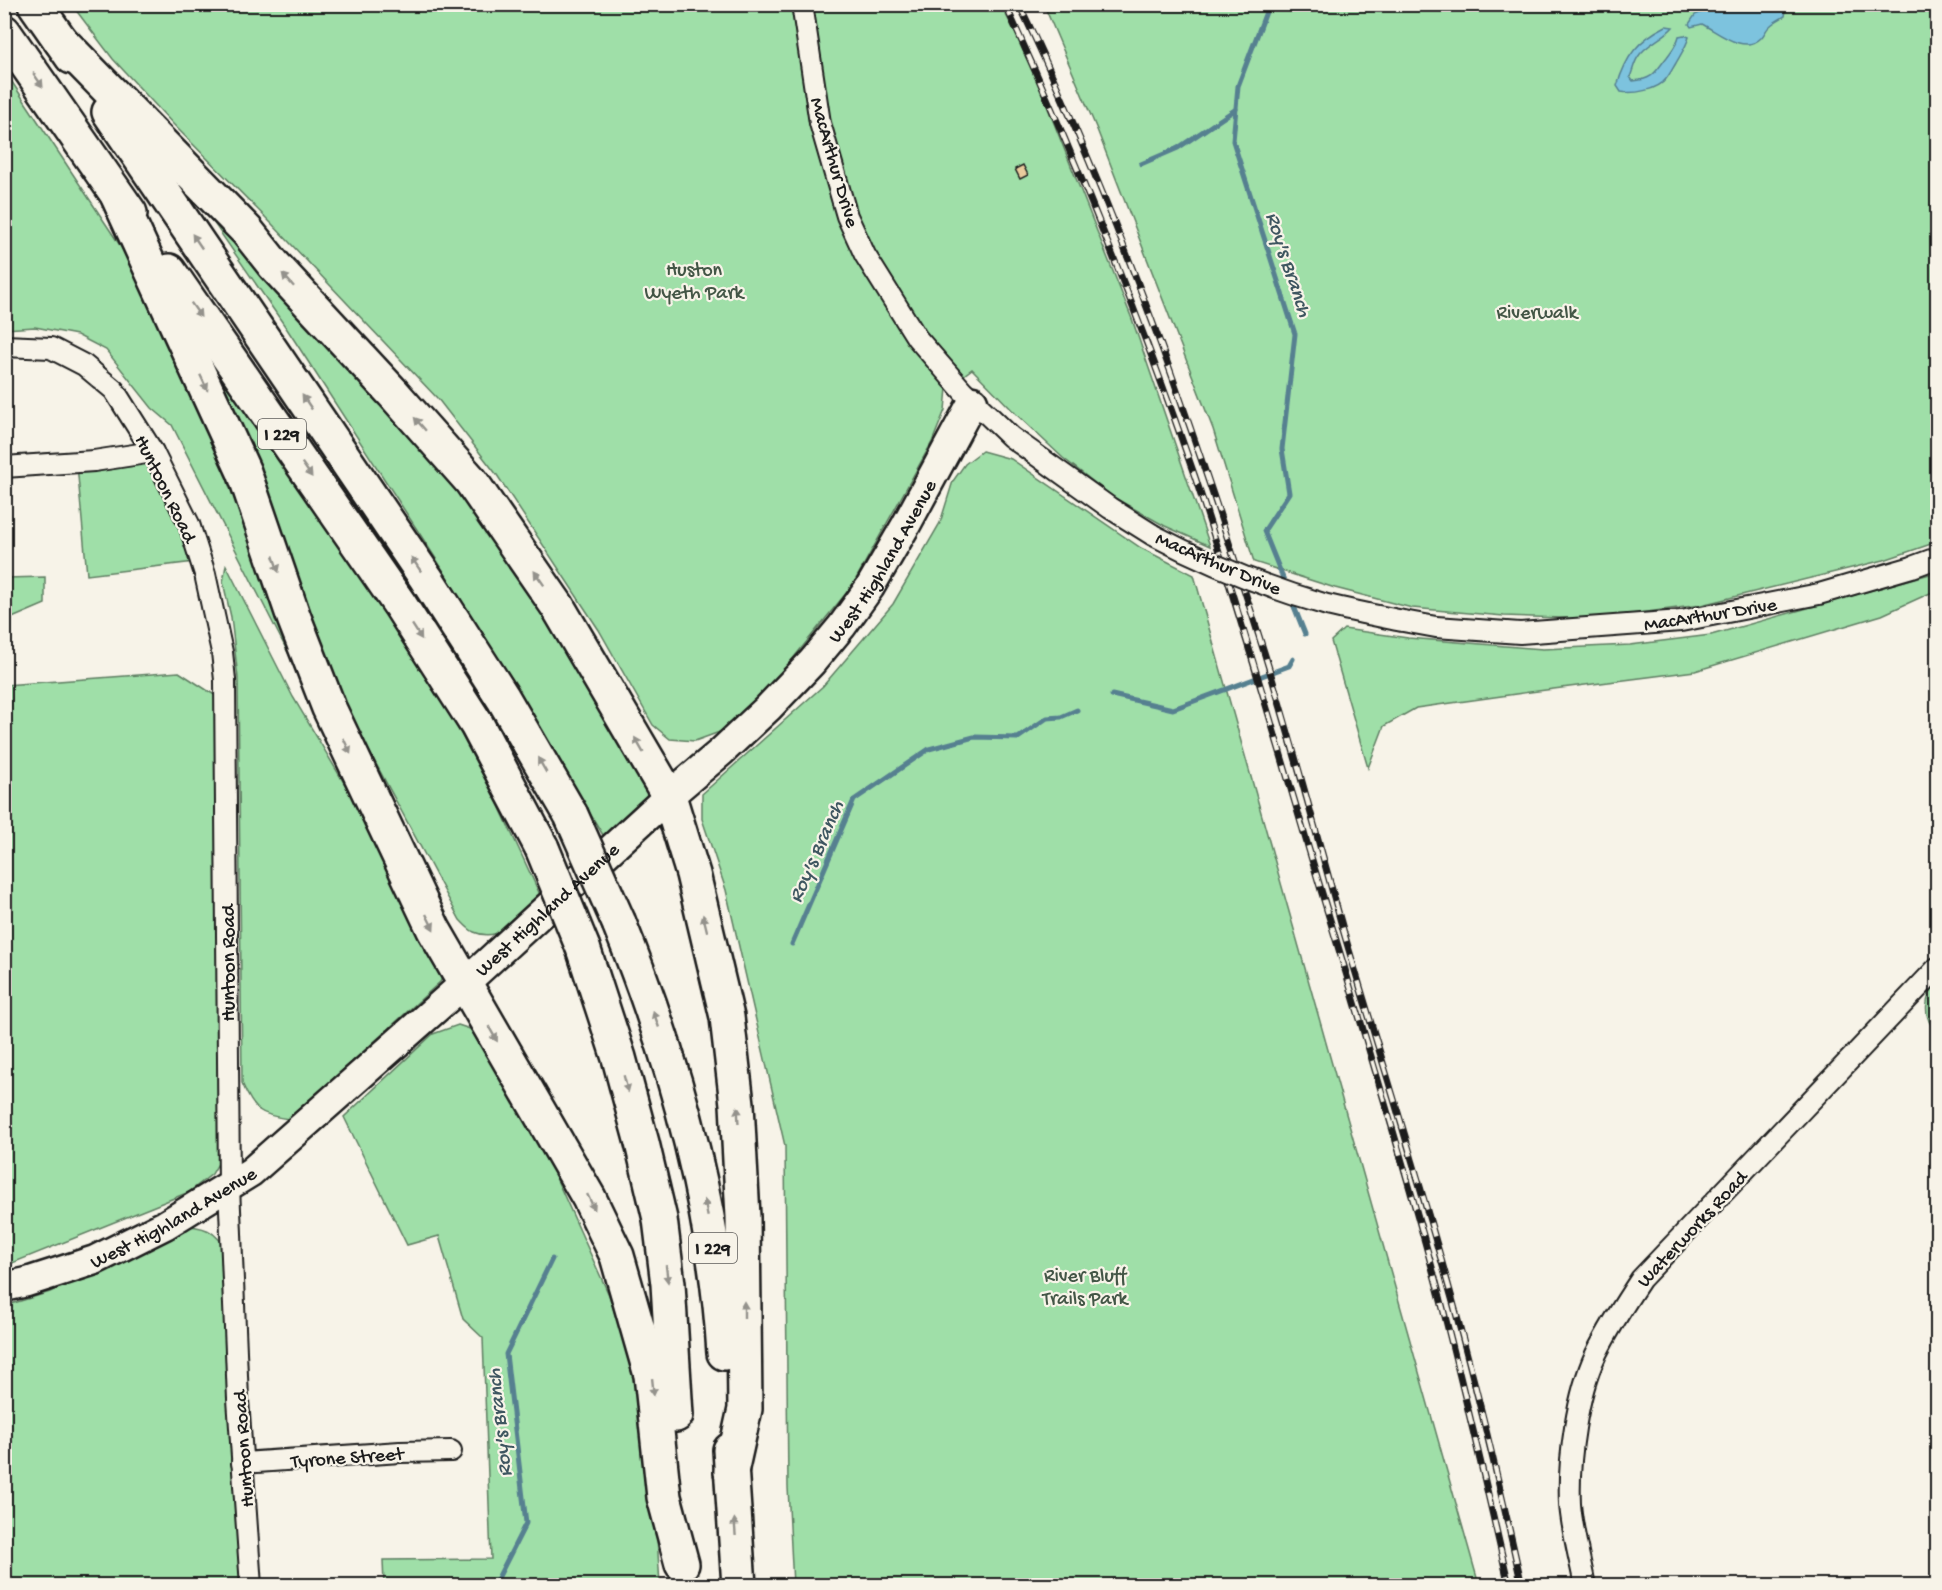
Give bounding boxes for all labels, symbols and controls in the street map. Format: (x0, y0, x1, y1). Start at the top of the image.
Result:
one-way arrow (32, 72, 44, 88)
street label: MacArthur Drive (803, 95, 862, 231)
water label: Roy's Branch (1258, 210, 1316, 321)
one-way arrow (192, 233, 203, 249)
park label: Huston Wyeth Park (645, 260, 746, 306)
one-way arrow (281, 273, 295, 288)
one-way arrow (190, 302, 201, 318)
park label: Riverwalk (1497, 303, 1580, 326)
one-way arrow (199, 375, 208, 392)
one-way arrow (301, 395, 313, 411)
one-way arrow (414, 417, 427, 432)
road number: I 229 (258, 419, 306, 449)
street label: Huntoon Road (128, 432, 201, 549)
one-way arrow (301, 462, 313, 478)
street label: West Highland Avenue (825, 476, 943, 649)
street label: MacArthur Drive (1151, 528, 1285, 602)
one-way arrow (271, 555, 281, 573)
one-way arrow (410, 556, 422, 572)
one-way arrow (533, 571, 545, 587)
street label: MacArthur Drive (1642, 594, 1779, 638)
one-way arrow (411, 623, 423, 639)
one-way arrow (634, 736, 644, 753)
one-way arrow (343, 737, 352, 754)
one-way arrow (536, 757, 547, 773)
water label: Roy's Branch (785, 797, 852, 907)
street label: West Highland Avenue (472, 839, 626, 983)
street label: Huntoon Road (219, 902, 242, 1022)
one-way arrow (425, 913, 435, 931)
one-way arrow (699, 914, 709, 932)
one-way arrow (650, 1010, 660, 1028)
one-way arrow (488, 1026, 498, 1043)
one-way arrow (622, 1075, 631, 1093)
one-way arrow (733, 1105, 742, 1124)
street label: West Highland Avenue (87, 1163, 262, 1275)
street label: Waterworks Road (1634, 1166, 1755, 1294)
one-way arrow (587, 1194, 596, 1211)
one-way arrow (701, 1198, 710, 1217)
road number: I 229 (689, 1233, 737, 1263)
one-way arrow (662, 1265, 672, 1284)
park label: River Bluff Trails Park (1042, 1266, 1130, 1312)
one-way arrow (739, 1300, 749, 1319)
water label: Roy's Branch (483, 1367, 520, 1478)
one-way arrow (648, 1377, 658, 1396)
street label: Huntoon Road (230, 1387, 261, 1508)
street label: Tyrone Street (289, 1444, 406, 1475)
one-way arrow (731, 1518, 740, 1537)

